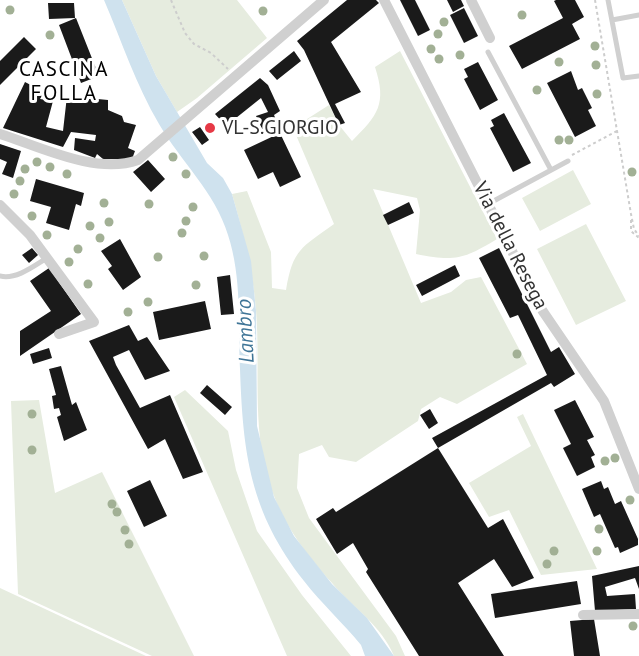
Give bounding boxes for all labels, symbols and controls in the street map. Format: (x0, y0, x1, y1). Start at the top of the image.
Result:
district label: CASCINA FOLLA (19, 57, 109, 107)
place label: VL-S.GIORGIO (222, 116, 339, 140)
marker: VL-S.GIORGIO (203, 121, 217, 135)
street label: Via della Resega (468, 178, 552, 314)
water label: Lambro (232, 298, 260, 364)

